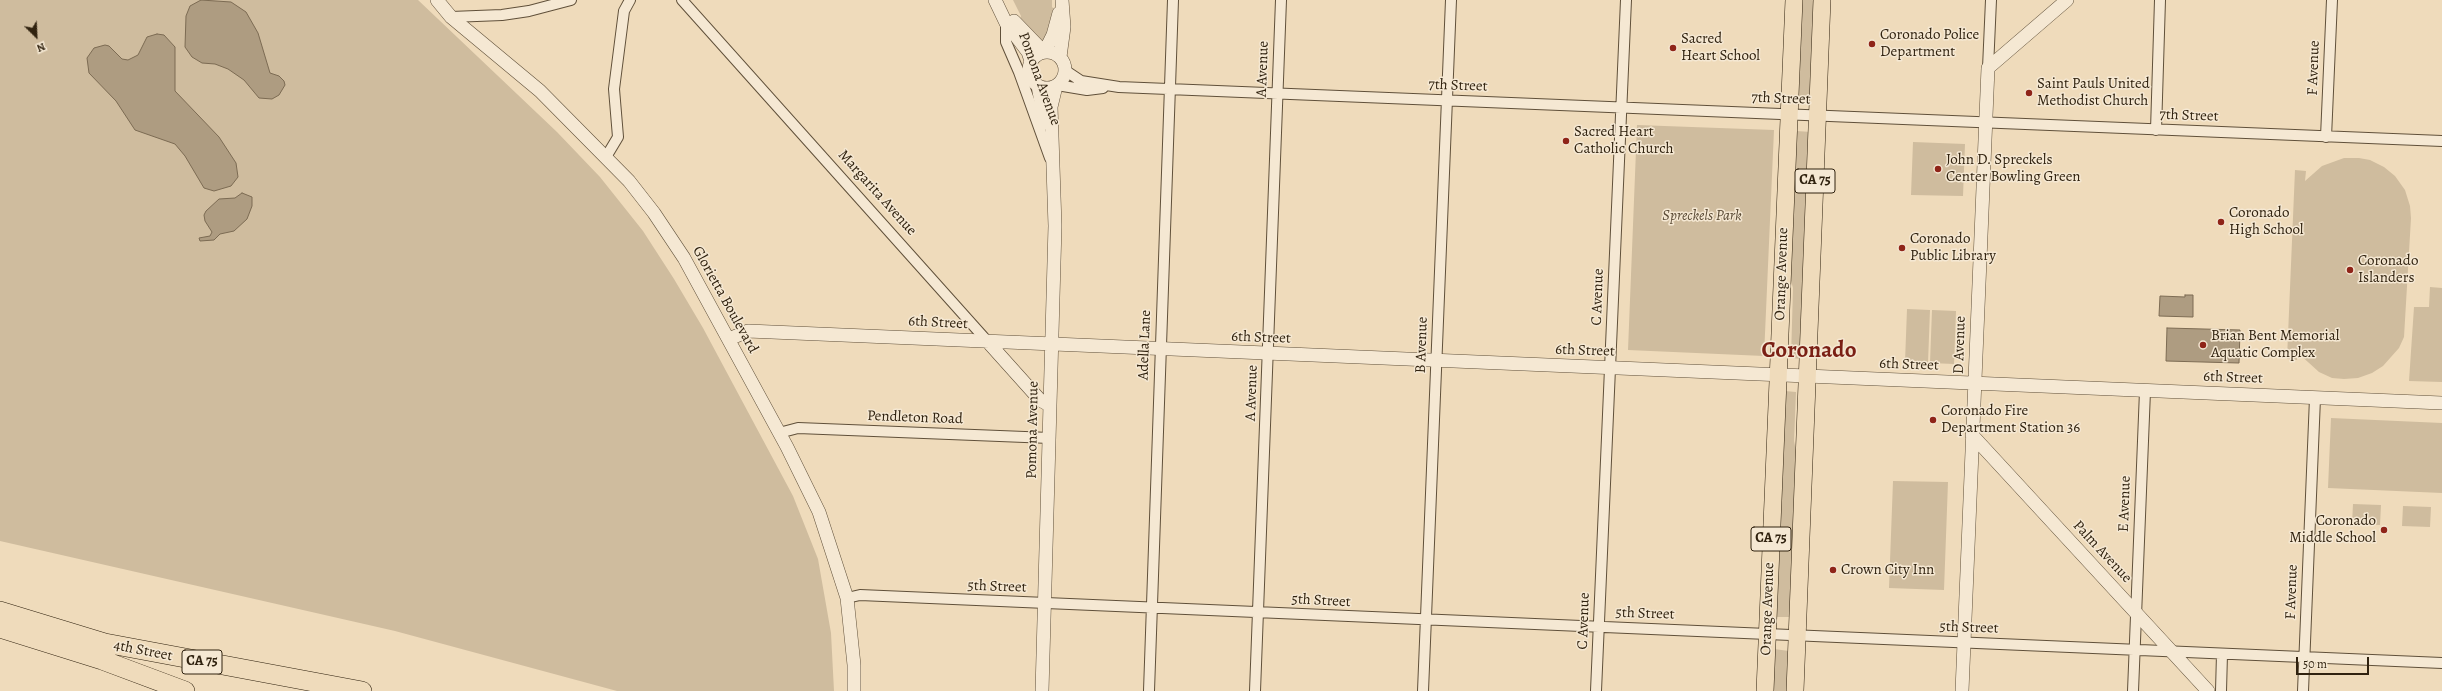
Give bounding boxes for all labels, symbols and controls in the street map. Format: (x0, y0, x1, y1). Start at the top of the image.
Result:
north arrow (16, 16, 56, 56)
place label: Coronado Police Department (1880, 26, 1979, 61)
street label: Pomona Avenue (1014, 30, 1064, 128)
place label: Sacred Heart School (1681, 30, 1760, 65)
text: N (34, 39, 48, 56)
marker: Coronado Police Department (1867, 39, 1877, 49)
street label: F Avenue (2304, 40, 2324, 96)
street label: A Avenue (1253, 41, 1273, 97)
marker: Sacred Heart School (1668, 43, 1678, 53)
place label: Saint Pauls United Methodist Church (2037, 75, 2150, 110)
street label: 7th Street (1428, 76, 1488, 96)
marker: Saint Pauls United Methodist Church (2024, 88, 2034, 98)
street label: 7th Street (1751, 89, 1811, 109)
street label: 7th Street (2159, 106, 2219, 126)
place label: Sacred Heart Catholic Church (1574, 123, 1674, 158)
marker: Sacred Heart Catholic Church (1561, 136, 1571, 146)
street label: Margarita Avenue (834, 146, 920, 240)
place label: John D. Spreckels Center Bowling Green (1946, 151, 2081, 186)
marker: John D. Spreckels Center Bowling Green (1933, 164, 1943, 174)
road number: CA 75 (1795, 169, 1835, 193)
place label: Coronado High School (2229, 204, 2304, 239)
park label: Spreckels Park (1662, 207, 1742, 225)
marker: Coronado High School (2216, 217, 2226, 227)
street label: Orange Avenue (1771, 227, 1793, 321)
place label: Coronado Public Library (1910, 230, 1996, 265)
street label: Glorietta Boulevard (688, 243, 762, 357)
marker: Coronado Public Library (1897, 243, 1907, 253)
place label: Coronado Islanders (2358, 252, 2418, 287)
marker: Coronado Islanders (2345, 265, 2355, 275)
street label: C Avenue (1588, 268, 1608, 326)
street label: Adella Lane (1135, 310, 1155, 380)
street label: 6th Street (908, 312, 968, 334)
street label: B Avenue (1412, 316, 1432, 374)
street label: D Avenue (1950, 316, 1970, 374)
place label: Brian Bent Memorial Aquatic Complex (2211, 327, 2339, 362)
street label: 6th Street (1231, 328, 1291, 348)
district label: Coronado (1761, 337, 1857, 365)
marker: Brian Bent Memorial Aquatic Complex (2198, 340, 2208, 350)
street label: 6th Street (1555, 341, 1615, 361)
street label: 6th Street (1879, 355, 1939, 375)
street label: A Avenue (1242, 365, 1262, 421)
street label: 6th Street (2203, 368, 2263, 388)
street label: Pomona Avenue (1023, 381, 1043, 479)
place label: Coronado Fire Department Station 36 (1941, 402, 2080, 437)
street label: Pendleton Road (867, 407, 963, 429)
marker: Coronado Fire Department Station 36 (1928, 415, 1938, 425)
street label: E Avenue (2115, 475, 2135, 533)
place label: Coronado Middle School (2289, 512, 2376, 547)
street label: Palm Avenue (2069, 517, 2135, 587)
marker: Coronado Middle School (2379, 525, 2389, 535)
road number: CA 75 (1751, 527, 1791, 551)
place label: Crown City Inn (1841, 561, 1934, 579)
street label: Orange Avenue (1757, 562, 1779, 656)
street label: F Avenue (2282, 564, 2302, 620)
marker: Crown City Inn (1828, 565, 1838, 575)
street label: 5th Street (967, 577, 1027, 597)
street label: 5th Street (1291, 590, 1351, 612)
street label: C Avenue (1574, 592, 1594, 650)
street label: 5th Street (1615, 604, 1675, 624)
street label: 5th Street (1939, 618, 1999, 638)
street label: 4th Street (112, 636, 174, 666)
scale bar (2298, 649, 2371, 675)
road number: CA 75 (182, 650, 222, 674)
text: 50 m (2303, 656, 2327, 672)

